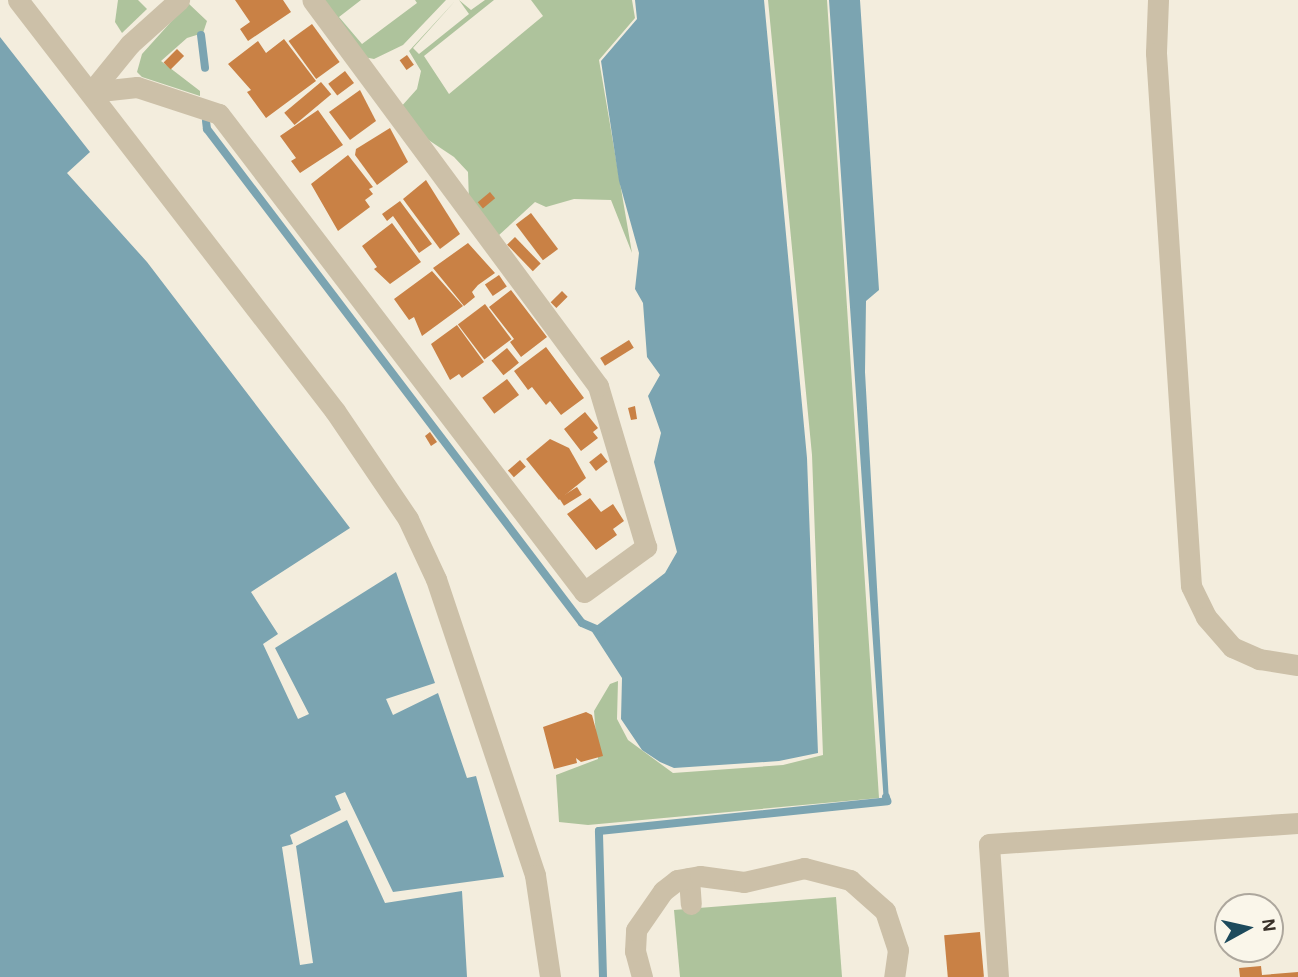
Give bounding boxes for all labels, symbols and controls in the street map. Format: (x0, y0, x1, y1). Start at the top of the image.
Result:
north arrow (1214, 893, 1284, 963)
text: N (1258, 917, 1279, 933)

